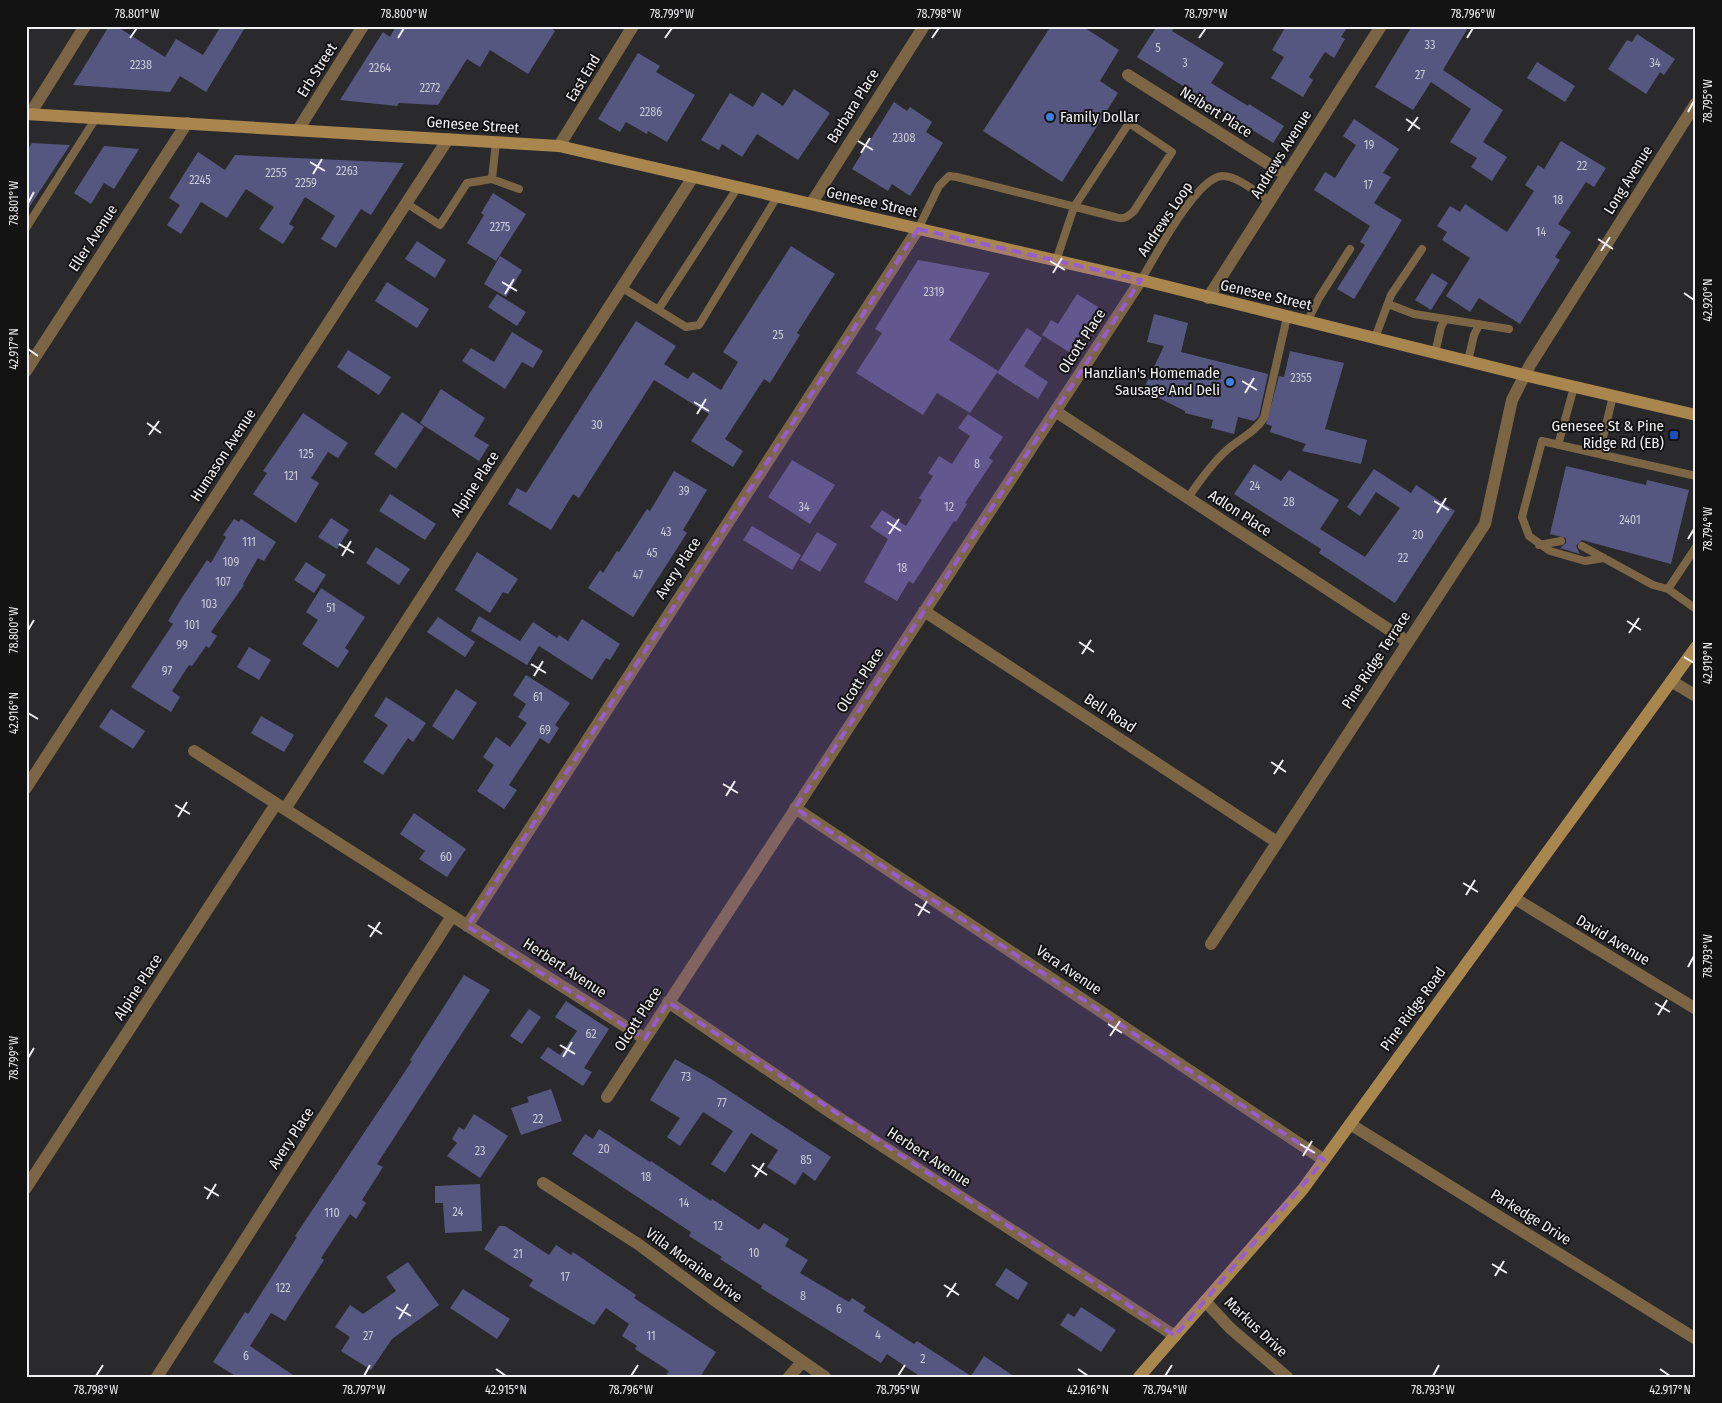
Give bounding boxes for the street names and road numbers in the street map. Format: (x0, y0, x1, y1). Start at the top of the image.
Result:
street label: Erb Street (293, 39, 341, 100)
street label: East End (562, 51, 604, 105)
street label: Barbara Place (823, 66, 883, 146)
street label: Neibert Place (1177, 83, 1255, 141)
street label: Andrews Avenue (1247, 106, 1315, 202)
street label: Genesee Street (426, 113, 520, 137)
street label: Long Avenue (1600, 142, 1656, 218)
street label: Andrews Loop (1134, 178, 1196, 260)
street label: Genesee Street (825, 183, 919, 221)
street label: Eller Avenue (65, 201, 121, 275)
street label: Genesee Street (1219, 276, 1313, 314)
street label: Olcott Place (1055, 305, 1109, 377)
street label: Humason Avenue (186, 405, 260, 505)
street label: Alpine Place (447, 448, 503, 520)
street label: Adlon Place (1205, 486, 1275, 540)
street label: Avery Place (651, 534, 705, 602)
street label: Pine Ridge Terrace (1338, 608, 1414, 712)
street label: Olcott Place (833, 644, 887, 716)
street label: Bell Road (1081, 690, 1139, 736)
street label: David Avenue (1573, 911, 1653, 969)
street label: Herbert Avenue (520, 934, 610, 1002)
street label: Vera Avenue (1033, 941, 1105, 999)
street label: Alpine Place (110, 951, 166, 1023)
street label: Pine Ridge Road (1377, 964, 1449, 1054)
street label: Olcott Place (611, 983, 665, 1055)
street label: Avery Place (264, 1104, 318, 1172)
street label: Herbert Avenue (884, 1123, 974, 1191)
street label: Parkedge Drive (1487, 1185, 1575, 1249)
street label: Villa Moraine Drive (642, 1224, 746, 1306)
street label: Markus Drive (1221, 1293, 1291, 1361)

